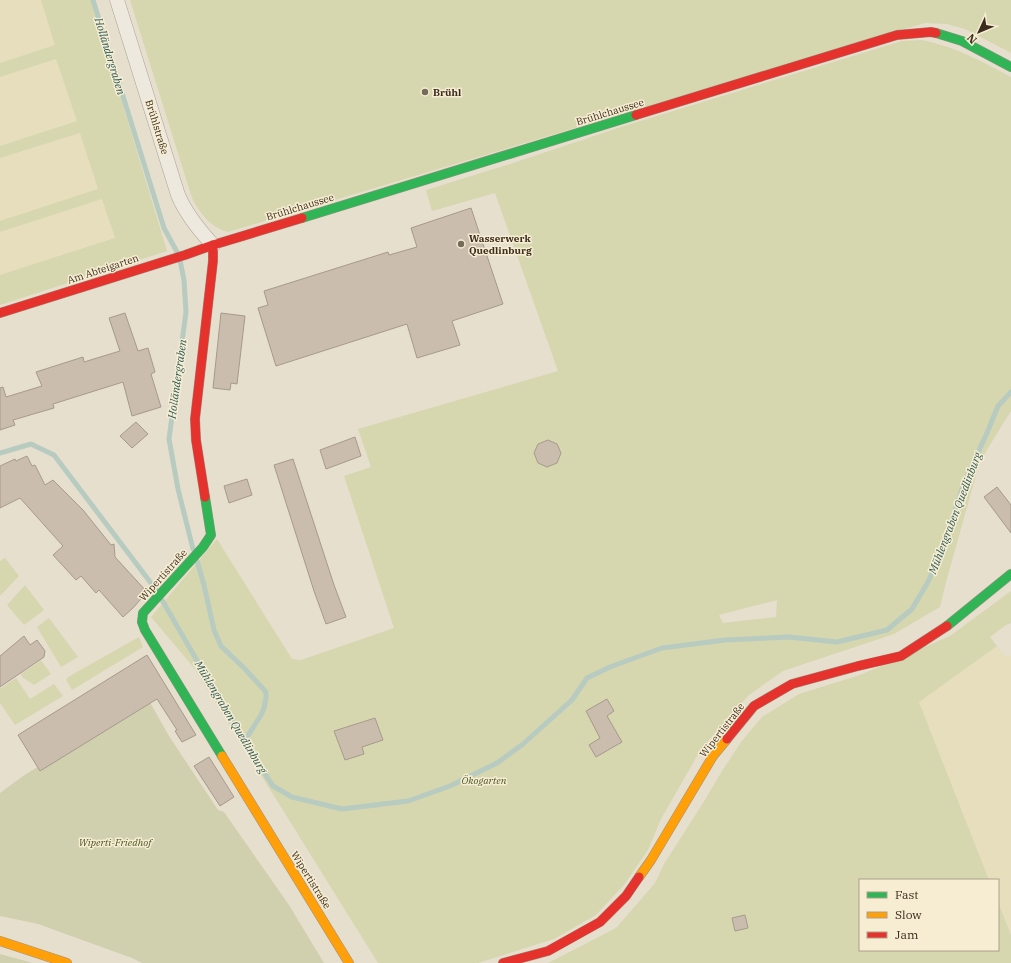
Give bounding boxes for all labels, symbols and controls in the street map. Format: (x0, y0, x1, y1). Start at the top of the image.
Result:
north arrow (959, 12, 999, 52)
water label: Holländergraben (91, 15, 129, 97)
text: N (964, 31, 980, 47)
place label: Brühl (433, 86, 461, 99)
marker: Brühl (420, 87, 430, 97)
street label: Brühlchaussee (575, 96, 645, 128)
street label: Brühlstraße (142, 98, 172, 156)
street label: Brühlchaussee (265, 191, 335, 223)
place label: Wasserwerk Quedlinburg (469, 232, 532, 257)
marker: Wasserwerk Quedlinburg (456, 239, 466, 249)
street label: Am Abteigarten (66, 251, 141, 287)
water label: Holländergraben (164, 338, 190, 421)
water label: Mühlengraben Quedlinburg (925, 449, 985, 577)
street label: Wipertistraße (136, 546, 190, 604)
water label: Mühlengraben Quedlinburg (191, 657, 271, 777)
street label: Wipertistraße (697, 700, 747, 760)
park label: Ökogarten (462, 774, 507, 787)
park label: Wiperti-Friedhof (79, 836, 153, 849)
street label: Wipertistraße (288, 849, 334, 911)
legend (859, 879, 999, 951)
text: Fast (895, 887, 919, 902)
text: Slow (895, 907, 922, 922)
text: Jam (895, 927, 919, 942)

